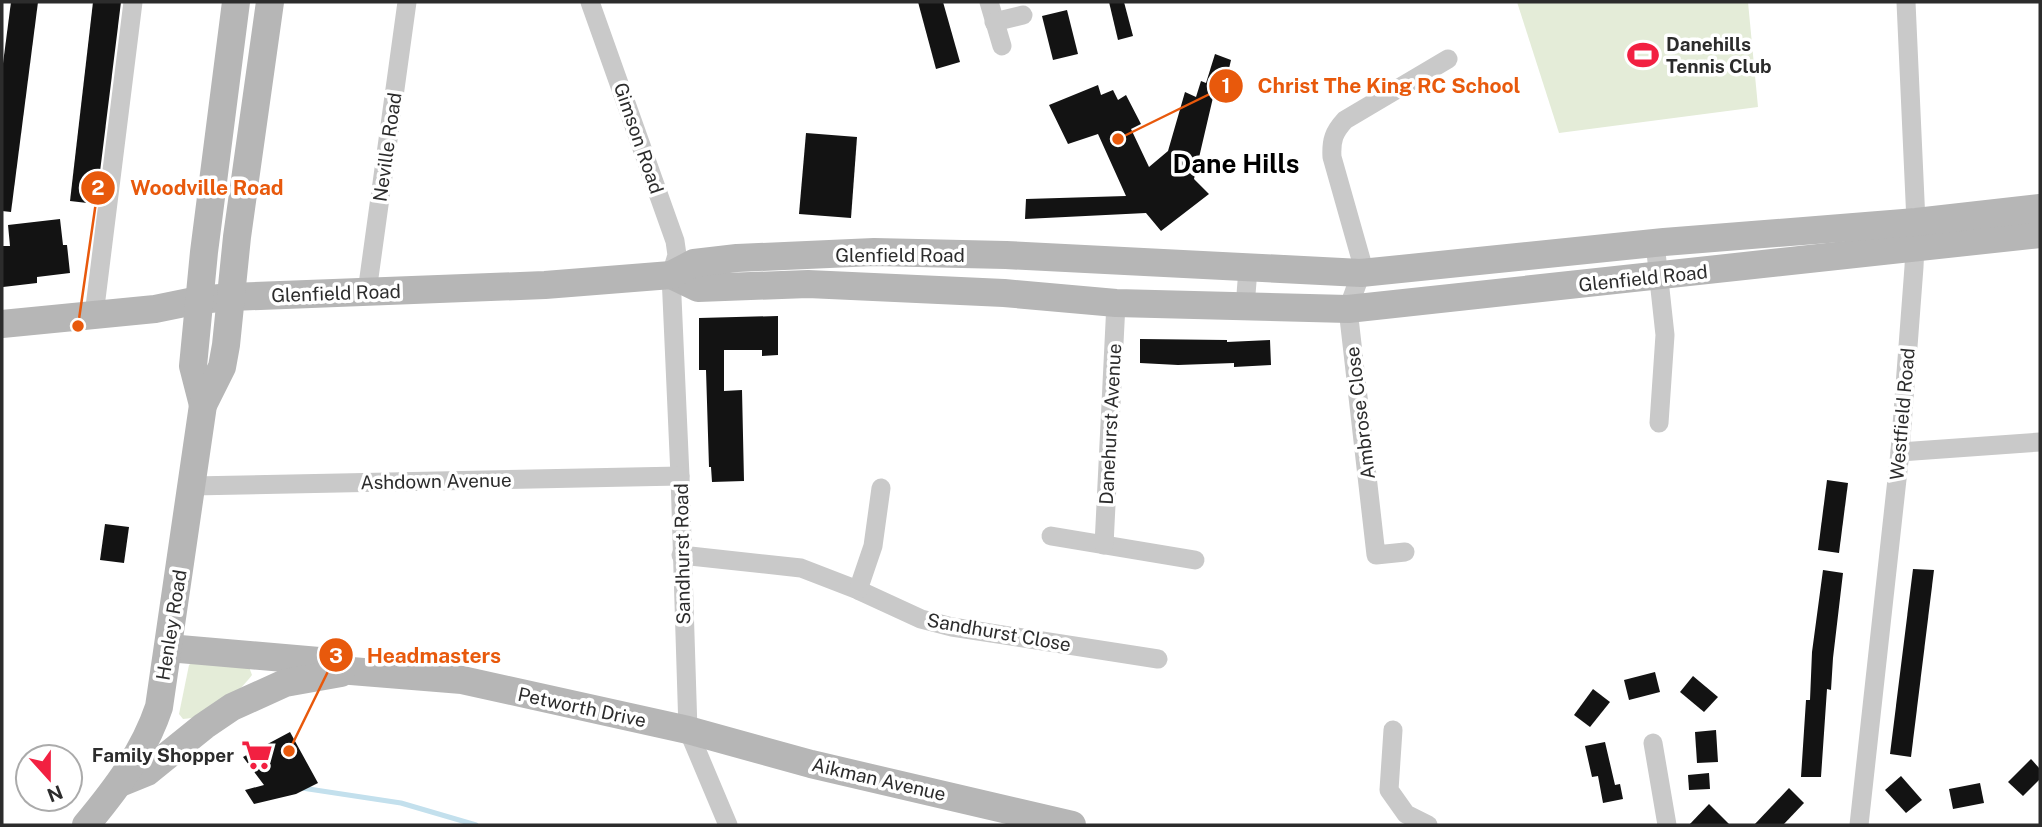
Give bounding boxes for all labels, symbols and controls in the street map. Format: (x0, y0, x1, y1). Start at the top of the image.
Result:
place label: Danehills Tennis Club (1666, 33, 1772, 77)
sports icon: Danehills Tennis Club (1626, 38, 1660, 72)
callout: Christ The King RC School (1208, 65, 1535, 107)
text: 1 (1222, 73, 1231, 98)
text: Christ The King RC School (1257, 73, 1521, 98)
street label: Gimson Road (610, 80, 668, 196)
street label: Neville Road (368, 91, 406, 203)
district label: Dane Hills (1173, 148, 1299, 179)
callout: Woodville Road (81, 167, 297, 209)
text: 2 (91, 175, 105, 200)
text: Woodville Road (130, 175, 284, 200)
street label: Glenfield Road (835, 244, 965, 266)
street label: Glenfield Road (1577, 260, 1709, 296)
street label: Glenfield Road (271, 280, 401, 306)
street label: Danehurst Avenue (1095, 343, 1125, 505)
street label: Ambrose Close (1341, 345, 1379, 481)
street label: Westfield Road (1885, 347, 1919, 481)
street label: Ashdown Avenue (360, 469, 512, 493)
street label: Sandhurst Road (670, 483, 694, 625)
street label: Henley Road (151, 568, 191, 682)
street label: Sandhurst Close (925, 608, 1073, 656)
callout: Headmasters (318, 634, 516, 676)
text: 3 (329, 643, 343, 668)
text: Headmasters (367, 643, 501, 668)
street label: Petworth Drive (516, 683, 648, 731)
supermarket icon: Family Shopper (240, 738, 274, 772)
north arrow (14, 743, 84, 813)
place label: Family Shopper (92, 744, 234, 766)
street label: Aikman Avenue (810, 753, 948, 805)
text: N (44, 781, 66, 807)

